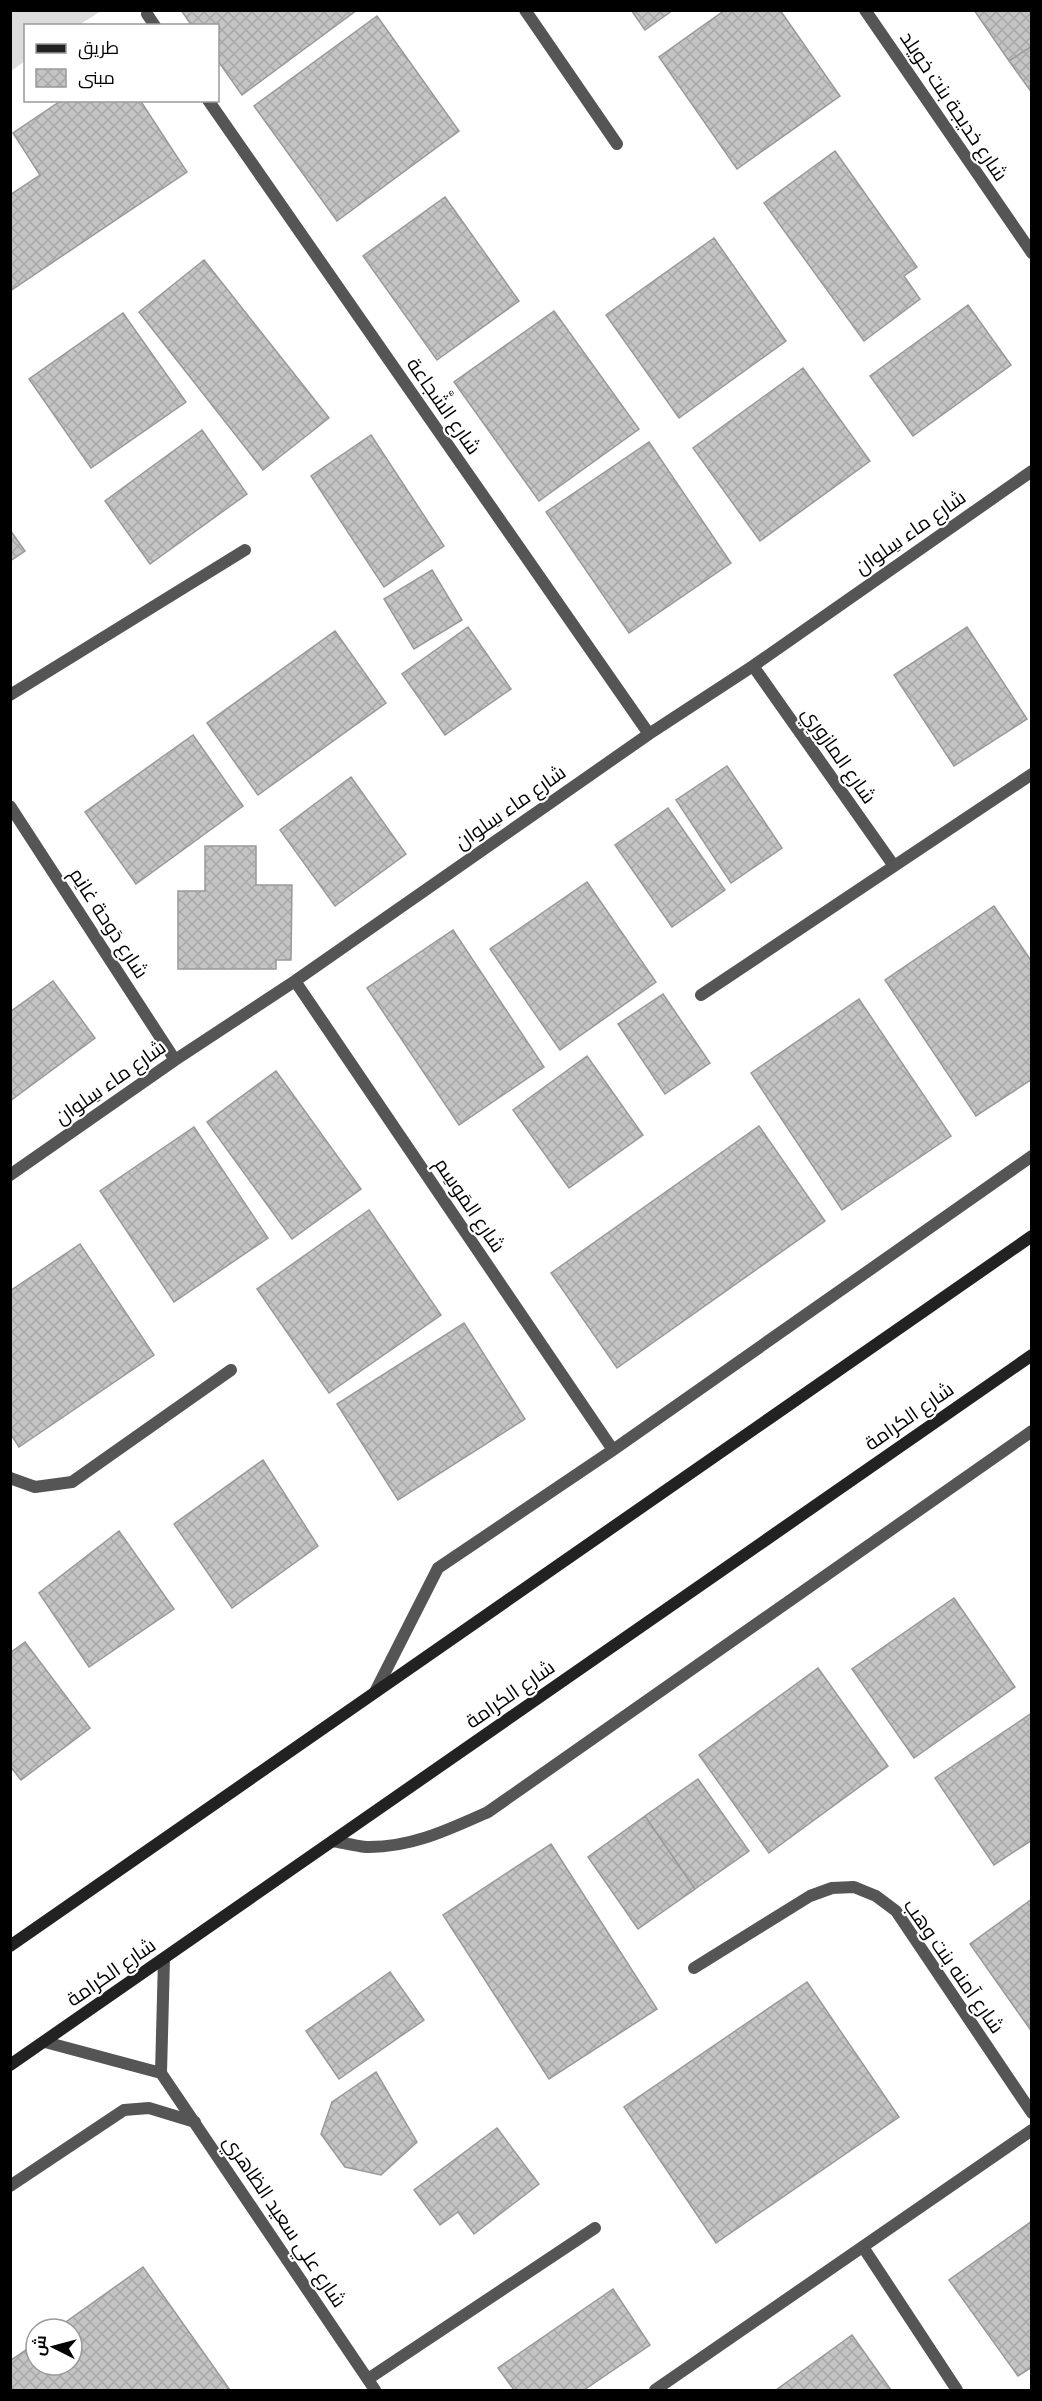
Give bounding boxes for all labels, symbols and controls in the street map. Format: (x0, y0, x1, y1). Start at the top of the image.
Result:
legend (24, 24, 219, 102)
street label: شارع خديجة بنت خويلد (893, 27, 1013, 187)
text: طريق (78, 37, 119, 60)
text: مبنى (78, 67, 115, 89)
street label: شارع الشَّجاعة (400, 351, 489, 460)
street label: شارع ماء سِلوان (850, 485, 971, 581)
street label: شارع المازورِي (794, 702, 881, 810)
street label: شارع ماء سِلوان (450, 760, 571, 856)
street label: شارع دَوحة غانِم (63, 863, 154, 984)
street label: شارع ماء سِلوان (50, 1035, 171, 1131)
street label: شارع المَوسِم (428, 1153, 510, 1258)
street label: شارع الكرامة (860, 1377, 959, 1457)
street label: شارع الكرامة (461, 1655, 560, 1735)
street label: شارع آمنه بنت وهب (897, 1894, 1009, 2039)
street label: شارع الكرامة (62, 1933, 161, 2013)
street label: شارع علي سعيد الظاهري (215, 2130, 352, 2314)
north arrow (24, 2317, 84, 2377)
text: ش (29, 2334, 50, 2357)

